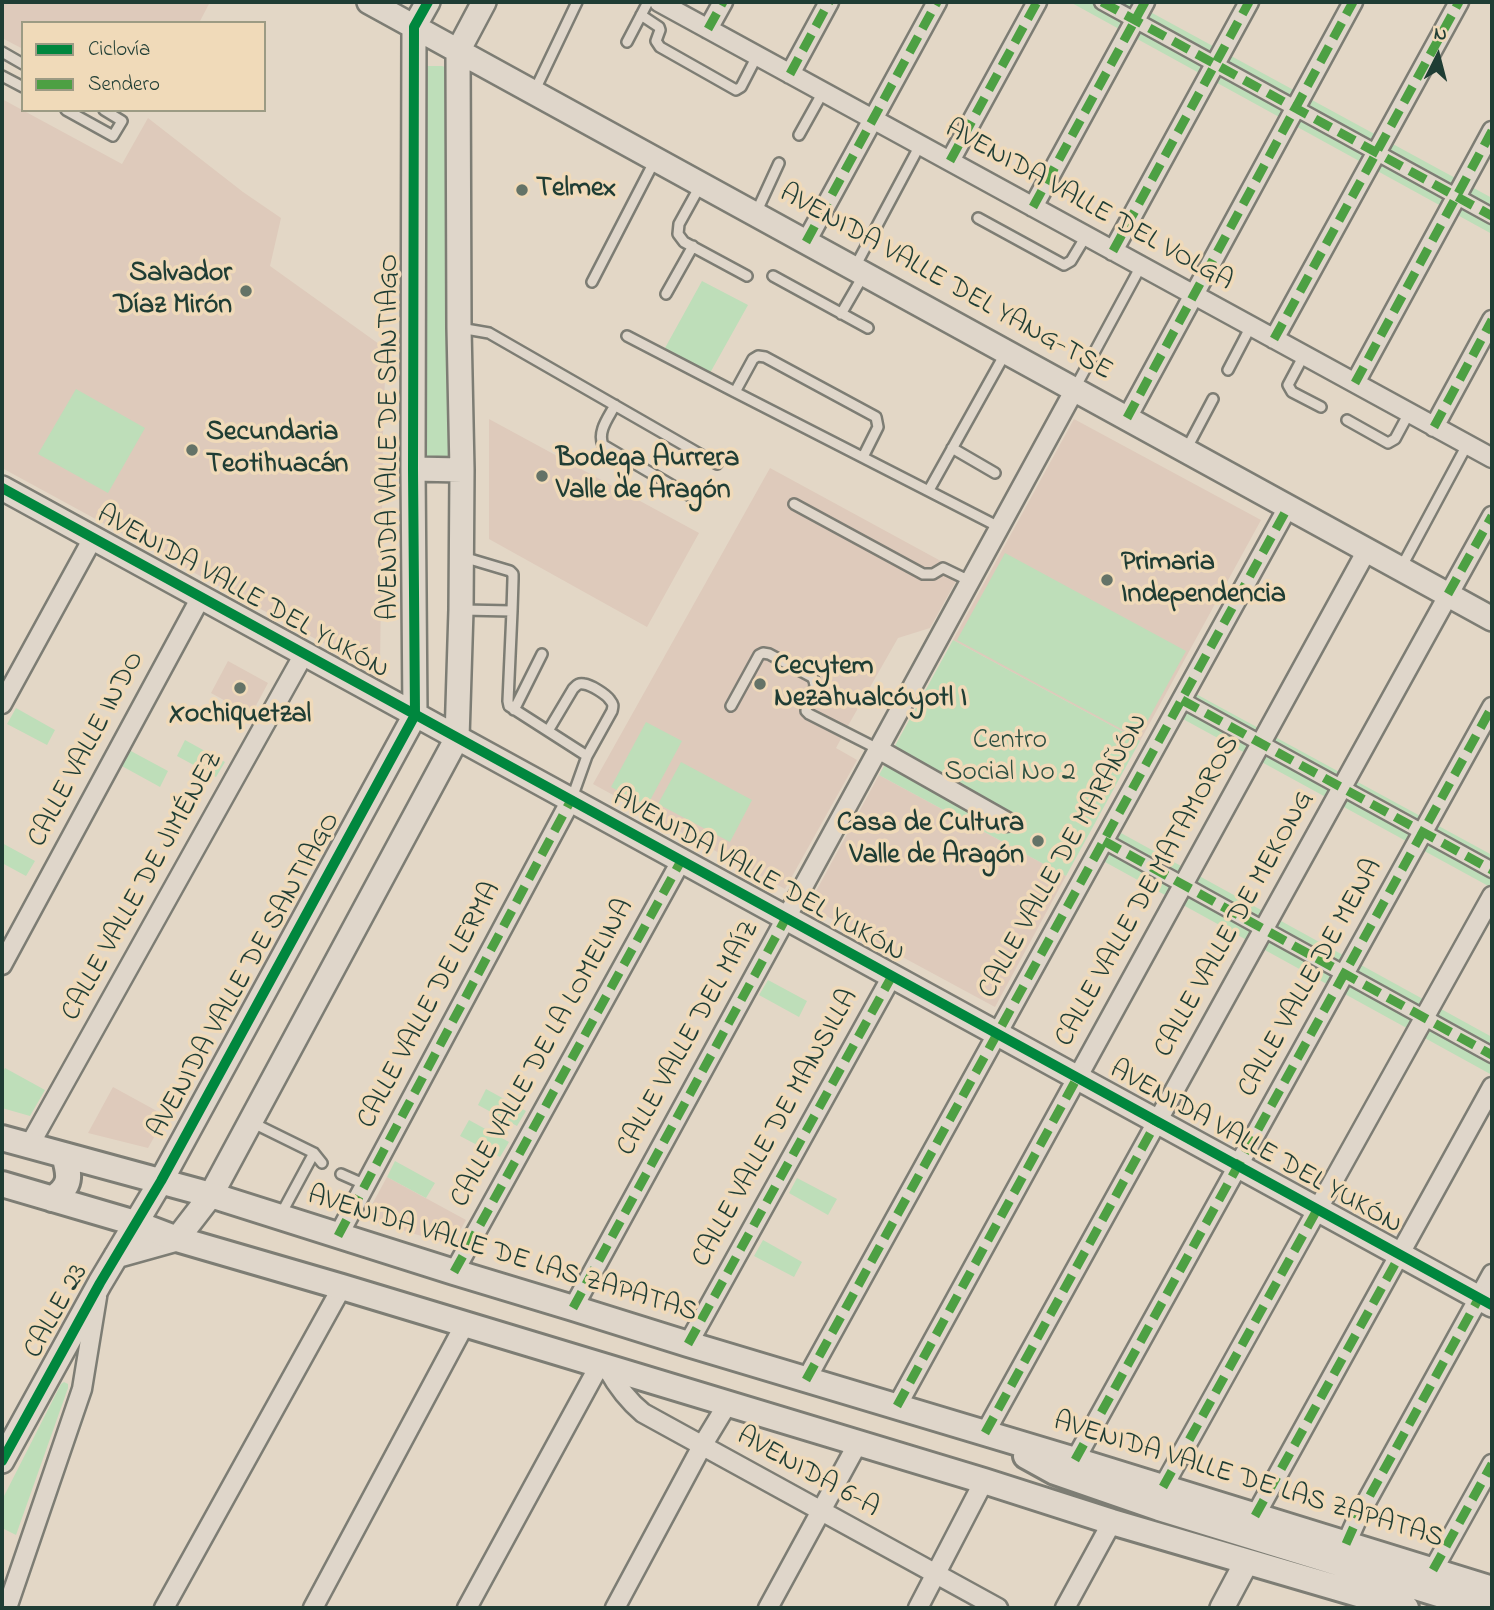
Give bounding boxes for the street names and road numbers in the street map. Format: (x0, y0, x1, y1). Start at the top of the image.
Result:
street label: AVENIDA VALLE DEL VOLGA (938, 114, 1238, 300)
street label: AVENIDA VALLE DEL YANG-TSE (773, 178, 1117, 390)
street label: AVENIDA VALLE DE SANTIAGO (374, 254, 408, 620)
street label: AVENIDA VALLE DEL YUKÓN (90, 500, 394, 688)
street label: CALLE VALLE INDO (22, 646, 154, 854)
street label: CALLE VALLE DE MARAÑÓN (973, 709, 1157, 1005)
street label: CALLE VALLE DE MATAMOROS (1049, 731, 1249, 1053)
street label: CALLE VALLE DE JIMÉNEZ (56, 746, 232, 1028)
street label: AVENIDA VALLE DEL YUKÓN (606, 783, 910, 971)
street label: CALLE VALLE DE MEKONG (1149, 786, 1323, 1064)
street label: AVENIDA VALLE DE SANTIAGO (142, 808, 350, 1144)
street label: CALLE VALLE DE MENA (1233, 854, 1391, 1104)
street label: CALLE VALLE DE LERMA (352, 877, 510, 1135)
street label: CALLE VALLE DE LA LOMELINA (445, 894, 643, 1214)
street label: CALLE VALLE DEL MAÍZ (611, 915, 769, 1163)
street label: CALLE VALLE DE MANSILLA (687, 984, 867, 1274)
street label: AVENIDA VALLE DEL YUKÓN (1103, 1055, 1407, 1243)
street label: AVENIDA VALLE DE LAS ZAPATAS (303, 1181, 701, 1331)
street label: CALLE 23 (18, 1259, 98, 1365)
street label: AVENIDA VALLE DE LAS ZAPATAS (1049, 1407, 1447, 1557)
street label: AVENIDA 6-A (730, 1421, 884, 1527)

